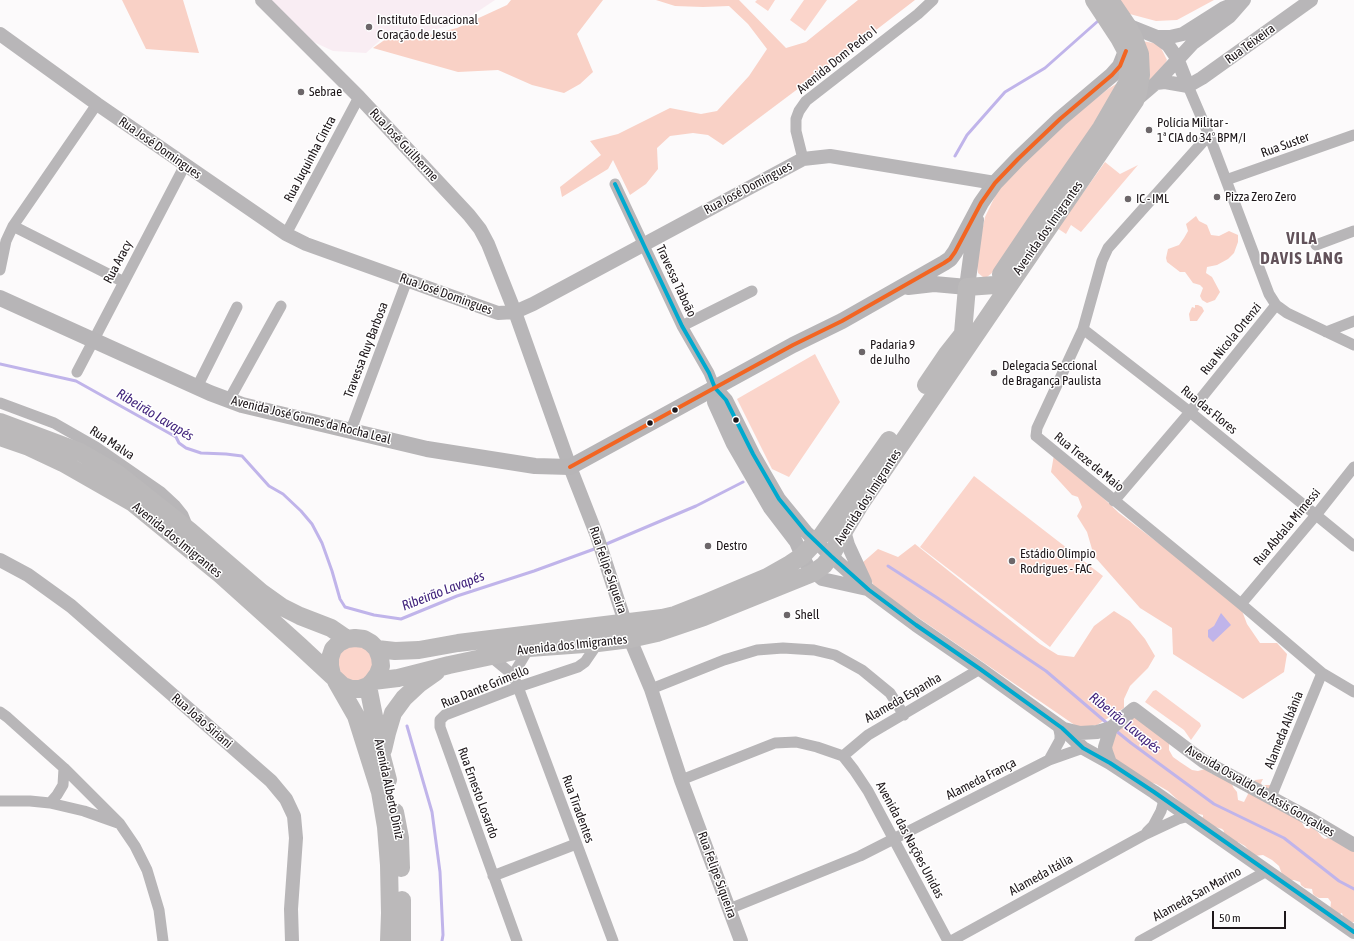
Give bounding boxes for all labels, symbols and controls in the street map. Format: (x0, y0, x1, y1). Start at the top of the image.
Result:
place label: Instituto Educacional Coração de Jesus (377, 12, 478, 43)
street label: Rua Teixeira (1222, 21, 1278, 67)
marker: Instituto Educacional Coração de Jesus (364, 22, 374, 32)
street label: Avenida Dom Pedro I (794, 23, 880, 97)
place label: Sebrae (309, 84, 342, 100)
marker: Sebrae (296, 87, 306, 97)
street label: Rua José Guilherme (366, 105, 442, 185)
street label: Rua Juquinha Cintra (281, 113, 339, 205)
street label: Rua José Domingues (116, 114, 204, 182)
place label: Polícia Militar - 1ª CIA do 34º BPM/I (1157, 115, 1246, 146)
marker: Polícia Militar - 1ª CIA do 34º BPM/I (1144, 125, 1154, 135)
street label: Rua Suster (1259, 129, 1311, 161)
street label: Rua José Domingues (701, 158, 795, 218)
street label: Avenida dos Imigrantes (1010, 178, 1086, 278)
place label: Pizza Zero Zero (1225, 189, 1296, 205)
place label: IC - IML (1136, 191, 1169, 207)
marker: Pizza Zero Zero (1212, 192, 1222, 202)
marker: IC - IML (1123, 194, 1133, 204)
district label: VILA DAVIS LANG (1260, 229, 1344, 269)
street label: Rua Aracy (100, 238, 136, 286)
street label: Travessa Taboão (652, 242, 700, 320)
street label: Rua José Domingues (397, 270, 495, 318)
street label: Travessa Ruy Barbosa (341, 300, 391, 400)
street label: Rua Nicola Ortenzi (1197, 300, 1265, 378)
place label: Padaria 9 de Julho (870, 337, 915, 368)
marker: Padaria 9 de Julho (857, 347, 867, 357)
place label: Delegacia Seccional de Bragança Paulista (1002, 358, 1101, 389)
marker: Delegacia Seccional de Bragança Paulista (989, 368, 999, 378)
street label: Rua das Flores (1178, 382, 1240, 438)
water label: Ribeirão Lavapés (113, 385, 197, 445)
street label: Avenida José Gomes da Rocha Leal (230, 393, 392, 447)
unlabelled marker (670, 405, 680, 415)
unlabelled marker (731, 415, 741, 425)
unlabelled marker (645, 418, 655, 428)
street label: Rua Malva (87, 423, 137, 463)
street label: Rua Treze de Maio (1051, 429, 1127, 495)
street label: Avenida dos Imigrantes (831, 446, 905, 548)
street label: Rua Abdala Mimessi (1250, 485, 1324, 569)
street label: Avenida dos Imigrantes (129, 499, 225, 581)
street label: Rua Felipe Siqueira (586, 524, 630, 616)
place label: Destro (716, 538, 747, 554)
marker: Destro (703, 541, 713, 551)
place label: Estádio Olímpio Rodrigues - FAC (1020, 546, 1096, 577)
marker: Estádio Olímpio Rodrigues - FAC (1007, 556, 1017, 566)
water label: Ribeirão Lavapés (399, 568, 487, 614)
place label: Shell (795, 607, 820, 623)
marker: Shell (782, 610, 792, 620)
street label: Avenida dos Imigrantes (516, 631, 628, 659)
street label: Rua Dante Grimello (439, 662, 531, 712)
street label: Alameda Espanha (862, 670, 944, 726)
water label: Ribeirão Lavapés (1086, 689, 1164, 757)
street label: Alameda Albânia (1261, 689, 1307, 771)
street label: Rua João Siriani (168, 690, 236, 752)
street label: Avenida Alberto Diniz (371, 737, 407, 841)
street label: Avenida Osvaldo de Assis Gonçalves (1183, 742, 1337, 840)
street label: Rua Ernesto Losardo (454, 745, 502, 841)
street label: Alameda França (943, 755, 1019, 803)
street label: Rua Tiradentes (559, 773, 597, 845)
street label: Avenida das Nações Unidas (873, 779, 947, 901)
street label: Rua Felipe Siqueira (694, 829, 740, 921)
street label: Alameda Itália (1006, 851, 1076, 899)
street label: Alameda San Marino (1150, 863, 1244, 925)
scale bar (1214, 903, 1288, 929)
text: 50 m (1219, 911, 1241, 925)

